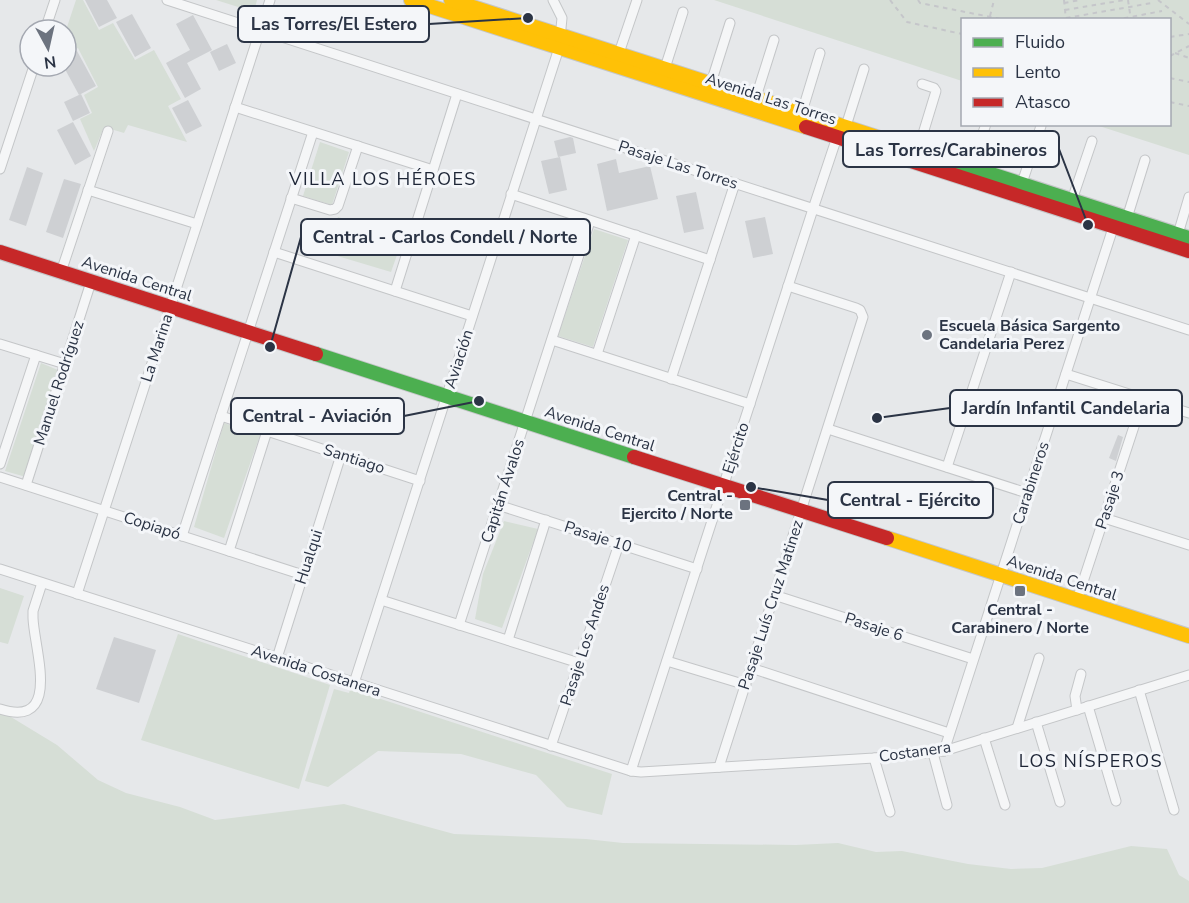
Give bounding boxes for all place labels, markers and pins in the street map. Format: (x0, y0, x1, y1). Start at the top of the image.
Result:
callout: Las Torres/El Estero (238, 6, 429, 42)
callout: Las Torres/Carabineros (843, 131, 1059, 167)
callout: Central - Carlos Condell / Norte (301, 219, 590, 255)
place label: Escuela Básica Sargento Candelaria Perez (939, 315, 1120, 355)
marker: Escuela Básica Sargento Candelaria Perez (920, 328, 934, 342)
callout: Jardín Infantil Candelaria (950, 390, 1182, 426)
callout: Central - Aviación (231, 398, 404, 434)
callout: Central - Ejército (828, 482, 993, 518)
place label: Central - Ejercito / Norte (621, 485, 733, 525)
marker: Central - Ejercito / Norte (738, 498, 752, 512)
marker: Central - Carabinero / Norte (1013, 584, 1027, 598)
place label: Central - Carabinero / Norte (951, 599, 1089, 639)

